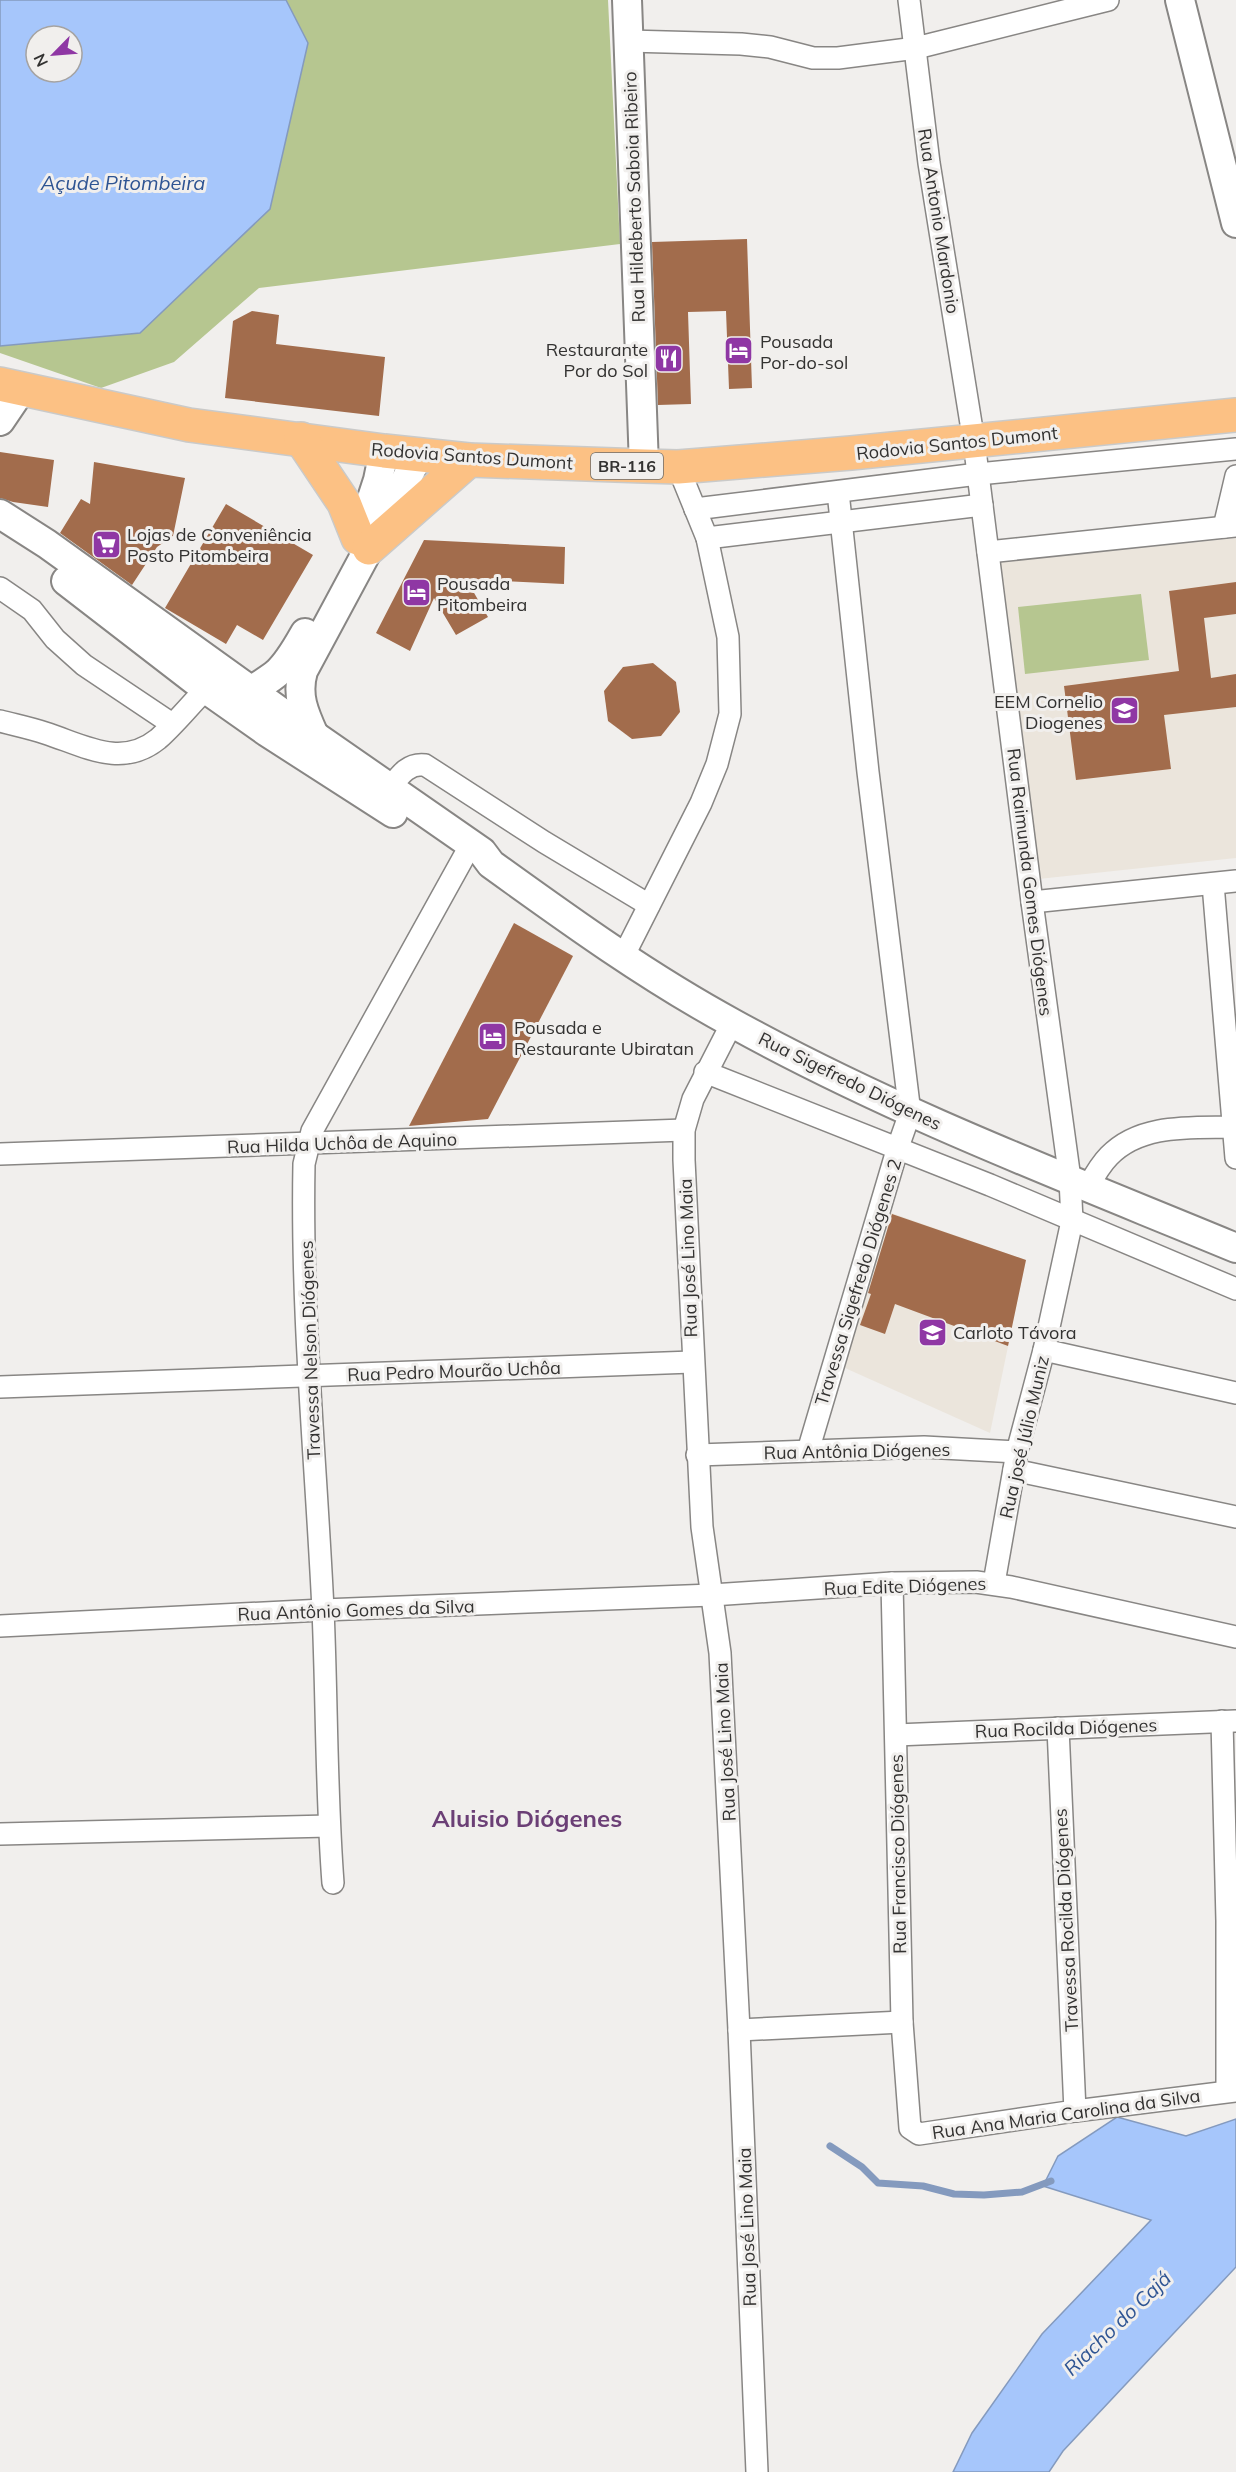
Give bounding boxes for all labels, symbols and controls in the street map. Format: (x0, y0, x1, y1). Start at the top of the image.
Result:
north arrow (24, 24, 84, 84)
text: N (29, 51, 52, 70)
street label: Rua Hildeberto Saboia Ribeiro (618, 71, 650, 323)
street label: Rua Antonio Mardonio (913, 127, 965, 315)
water label: Açude Pitombeira (40, 170, 205, 195)
place label: Pousada Por-do-sol (760, 330, 848, 374)
hotel icon: Pousada Por-do-sol (723, 335, 755, 367)
place label: Restaurante Por do Sol (546, 338, 648, 382)
restaurant icon: Restaurante Por do Sol (653, 343, 685, 375)
street label: Rodovia Santos Dumont (855, 421, 1059, 465)
street label: Rodovia Santos Dumont (370, 437, 574, 475)
road number: BR-116 (591, 453, 663, 479)
place label: Lojas de Conveniência Posto Pitombeira (127, 523, 312, 567)
supermarket icon: Lojas de Conveniência Posto Pitombeira (90, 528, 122, 560)
place label: Pousada Pitombeira (437, 572, 527, 616)
hotel icon: Pousada Pitombeira (400, 577, 432, 609)
place label: EEM Cornelio Diogenes (994, 690, 1103, 734)
school or university icon: EEM Cornelio Diogenes (1108, 695, 1140, 727)
street label: Rua Raimunda Gomes Diógenes (1002, 747, 1058, 1017)
place label: Pousada e Restaurante Ubiratan (514, 1016, 694, 1060)
hotel icon: Pousada e Restaurante Ubiratan (477, 1021, 509, 1053)
street label: Rua Sigefredo Diógenes (755, 1027, 945, 1135)
street label: Rua Hilda Uchôa de Aquino (227, 1127, 457, 1159)
street label: Travessa Sigefredo Diógenes 2 (809, 1156, 907, 1408)
street label: Rua José Lino Maia (674, 1178, 702, 1338)
street label: Travessa Nelson Diógenes (295, 1240, 325, 1460)
school or university icon: Carloto Távora (916, 1316, 948, 1348)
place label: Carloto Távora (953, 1321, 1077, 1344)
street label: Rua josé Júlio Muniz (994, 1353, 1054, 1521)
street label: Rua Pedro Mourão Uchôa (347, 1356, 561, 1386)
street label: Rua Antônia Diógenes (763, 1438, 951, 1464)
street label: Rua Edite Diógenes (823, 1572, 987, 1600)
street label: Rua Antônio Gomes da Silva (237, 1594, 475, 1626)
street label: Rua José Lino Maia (709, 1662, 741, 1822)
street label: Rua Rocilda Diógenes (974, 1713, 1158, 1743)
street label: Rua Francisco Diógenes (885, 1754, 911, 1954)
district label: Aluisio Diógenes (432, 1803, 622, 1833)
street label: Travessa Rocilda Diógenes (1049, 1808, 1083, 2032)
street label: Rua Ana Maria Carolina da Silva (930, 2084, 1202, 2144)
street label: Rua José Lino Maia (733, 2147, 761, 2307)
water label: Riacho do Cajá (1058, 2266, 1176, 2380)

